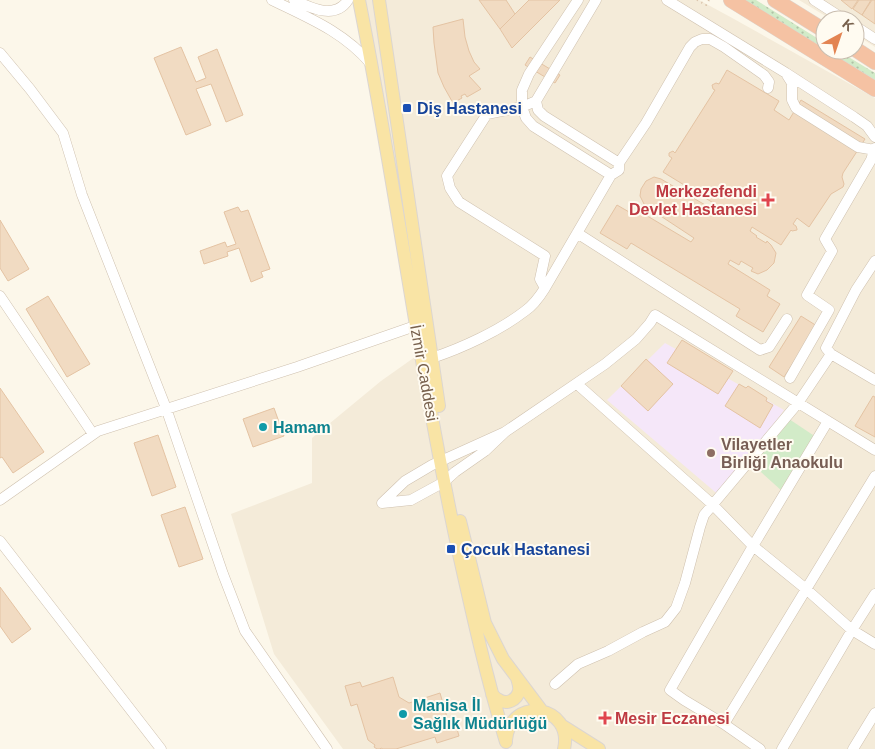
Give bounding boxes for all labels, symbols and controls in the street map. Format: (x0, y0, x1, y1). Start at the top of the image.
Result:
north arrow (815, 10, 865, 60)
text: K (839, 16, 857, 34)
place label: Diş Hastanesi (417, 100, 522, 117)
marker: Diş Hastanesi (401, 102, 413, 114)
place label: Merkezefendi Devlet Hastanesi (629, 183, 757, 218)
marker: Merkezefendi Devlet Hastanesi (761, 193, 775, 207)
street label: İzmir Caddesi (407, 323, 442, 423)
place label: Hamam (273, 419, 331, 436)
marker: Hamam (257, 421, 269, 433)
place label: Vilayetler Birliği Anaokulu (721, 436, 843, 471)
marker: Vilayetler Birliği Anaokulu (705, 447, 717, 459)
place label: Çocuk Hastanesi (461, 541, 590, 558)
marker: Çocuk Hastanesi (445, 543, 457, 555)
place label: Manisa İl Sağlık Müdürlüğü (413, 697, 547, 732)
marker: Manisa İl Sağlık Müdürlüğü (397, 708, 409, 720)
place label: Mesir Eczanesi (615, 710, 730, 727)
marker: Mesir Eczanesi (599, 712, 611, 724)

